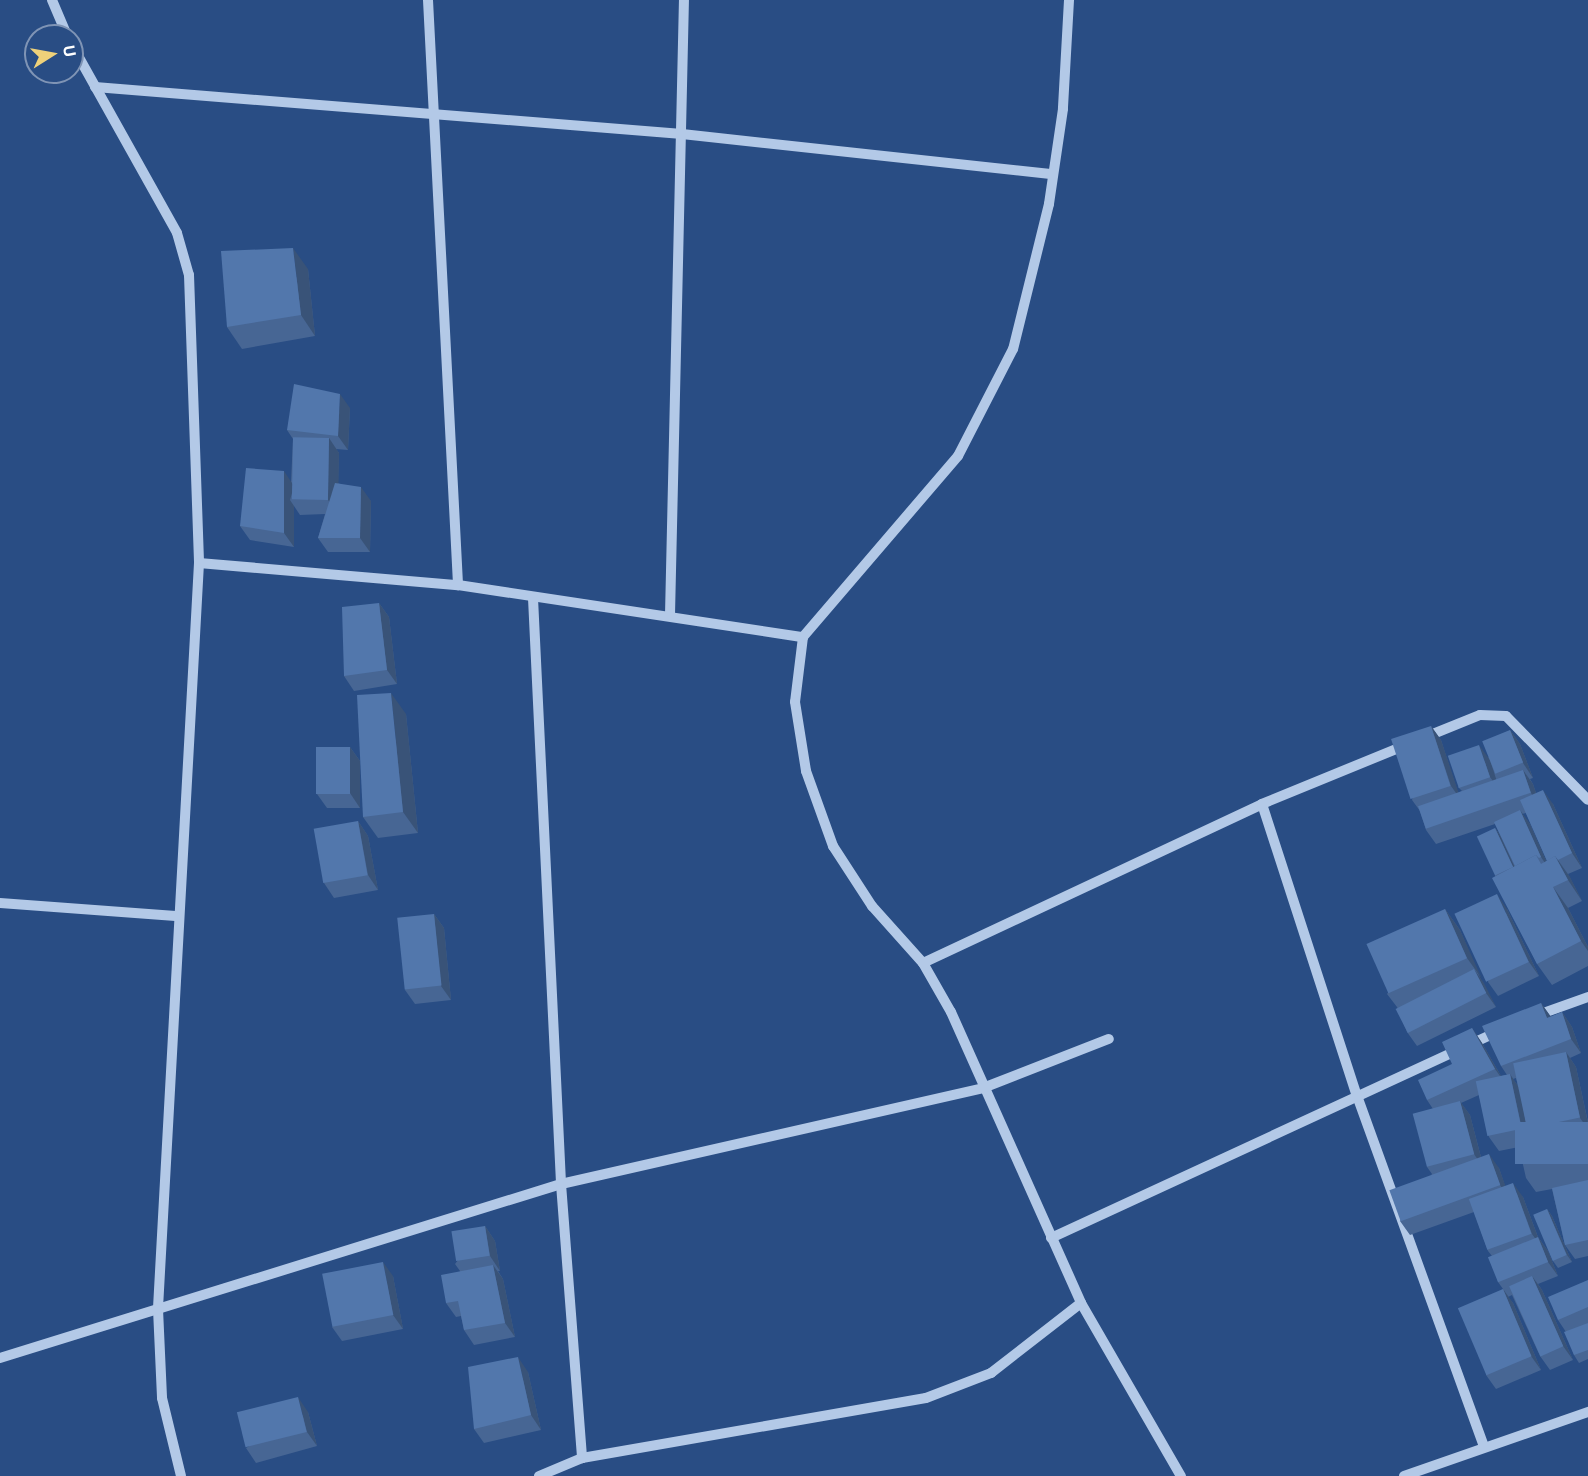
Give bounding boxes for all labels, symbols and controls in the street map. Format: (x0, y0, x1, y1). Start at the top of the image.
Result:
north arrow (24, 24, 84, 84)
text: U (58, 43, 82, 59)

